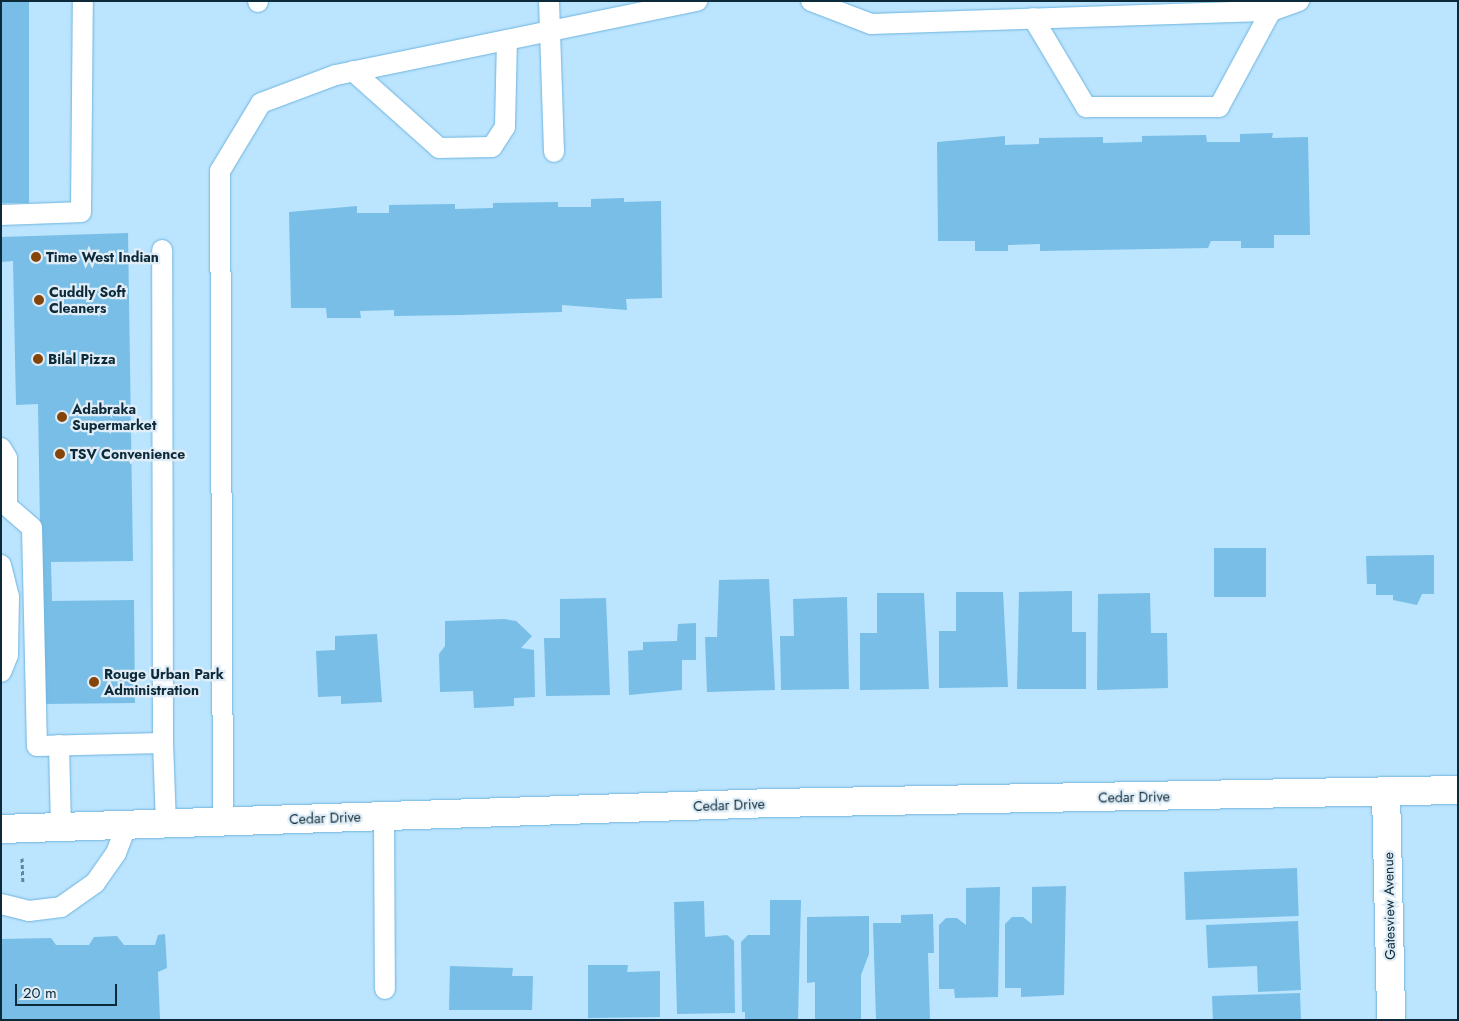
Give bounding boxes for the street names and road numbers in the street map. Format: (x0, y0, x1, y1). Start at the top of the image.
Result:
street label: Cedar Drive (1098, 788, 1170, 806)
street label: Cedar Drive (693, 795, 765, 815)
street label: Cedar Drive (289, 808, 361, 828)
street label: Gatesview Avenue (1380, 852, 1398, 960)

